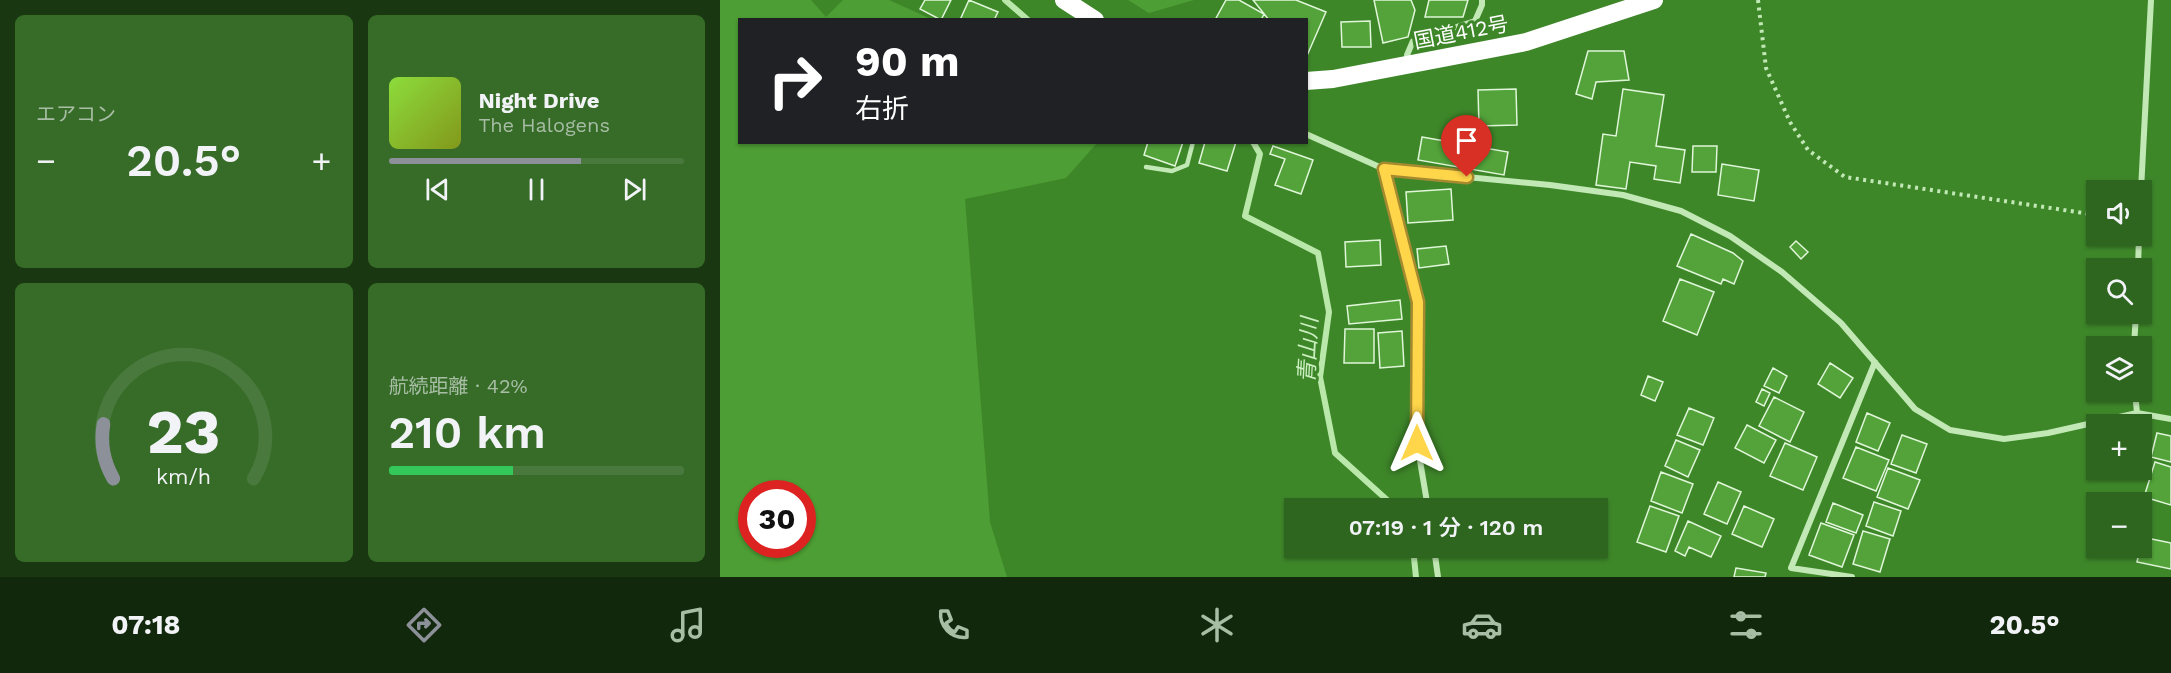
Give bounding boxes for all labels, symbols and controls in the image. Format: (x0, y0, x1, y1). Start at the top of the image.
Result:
street label: 国道412号 (1412, 11, 1510, 53)
text: 90 m (855, 37, 959, 86)
icon: right (756, 42, 834, 120)
text: Night Drive (479, 88, 600, 113)
text: 右折 (855, 93, 909, 125)
text: エアコン (36, 102, 116, 126)
text: The Halogens (479, 113, 610, 137)
pin (1441, 115, 1492, 177)
icon: arrive (1450, 124, 1483, 157)
text: 20.5° (126, 134, 241, 187)
text: − (36, 141, 56, 180)
text: + (312, 141, 331, 180)
icon: previous (421, 173, 454, 206)
icon: pause (520, 173, 553, 206)
icon: next (618, 173, 651, 206)
map controls (2086, 180, 2152, 558)
button: sound (2086, 180, 2152, 246)
button: search (2086, 258, 2152, 324)
water label: 青山川 (1294, 314, 1322, 384)
button: layers (2086, 336, 2152, 402)
text: 航続距離 · 42% (389, 374, 528, 398)
text: 23 (147, 395, 221, 468)
text: 210 km (389, 406, 546, 459)
position arrow (1385, 411, 1449, 475)
button: + (2086, 414, 2152, 480)
text: km/h (156, 465, 211, 490)
speed limit sign: 30 (738, 480, 816, 558)
button: − (2086, 492, 2152, 558)
text: 07:19 · 1 分 · 120 m (1349, 515, 1543, 540)
icon: directions (403, 604, 445, 646)
icon: music (667, 604, 709, 646)
icon: phone (932, 604, 974, 646)
icon: climate (1196, 604, 1238, 646)
icon: car (1461, 604, 1503, 646)
icon: filters (1725, 604, 1767, 646)
text: 07:18 (111, 609, 181, 641)
text: 20.5° (1990, 609, 2060, 641)

